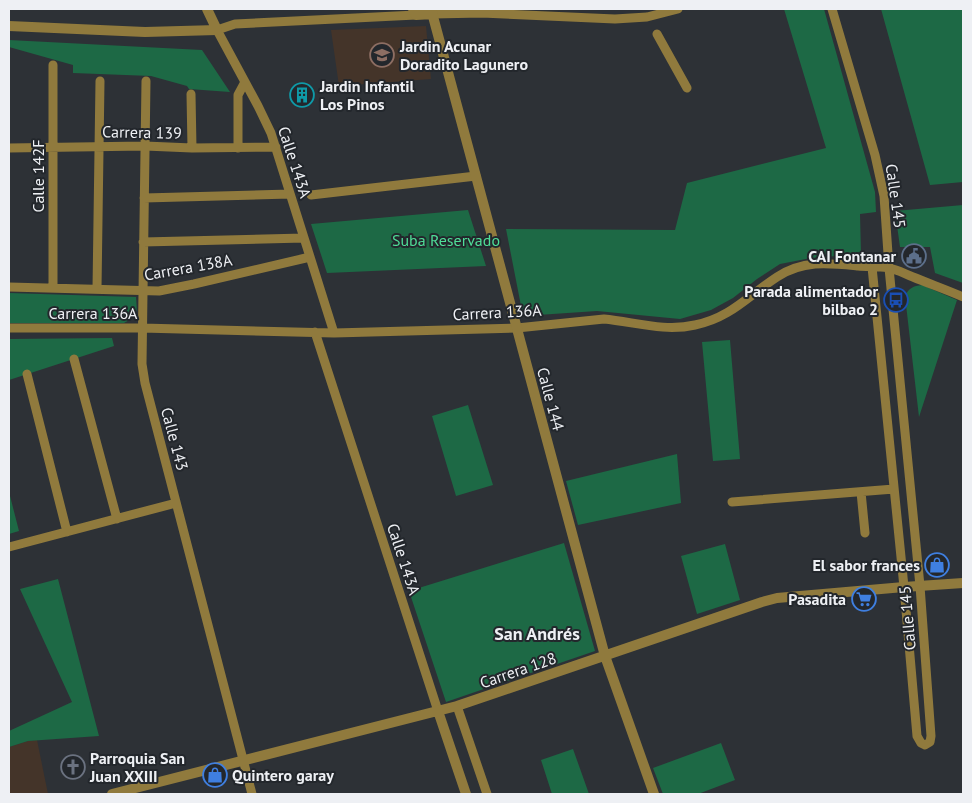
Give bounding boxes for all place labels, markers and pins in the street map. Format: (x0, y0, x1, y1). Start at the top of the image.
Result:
place label: Jardin Acunar Doradito Lagunero (399, 36, 528, 74)
school or university icon: Jardin Acunar Doradito Lagunero (369, 42, 395, 68)
place label: Jardin Infantil Los Pinos (319, 76, 415, 114)
building icon: Jardin Infantil Los Pinos (289, 82, 315, 108)
public building icon: CAI Fontanar (901, 243, 927, 269)
place label: CAI Fontanar (808, 246, 896, 266)
place label: Parada alimentador bilbao 2 (744, 281, 878, 319)
bus stop icon: Parada alimentador bilbao 2 (883, 287, 909, 313)
shop icon: El sabor frances (924, 552, 950, 578)
place label: El sabor frances (812, 555, 920, 575)
supermarket icon: Pasadita (851, 586, 877, 612)
place label: Pasadita (788, 589, 846, 609)
place label: Parroquia San Juan XXIII (89, 748, 185, 786)
church icon: Parroquia San Juan XXIII (60, 754, 86, 780)
shop icon: Quintero garay (202, 762, 228, 788)
place label: Quintero garay (232, 765, 334, 785)

